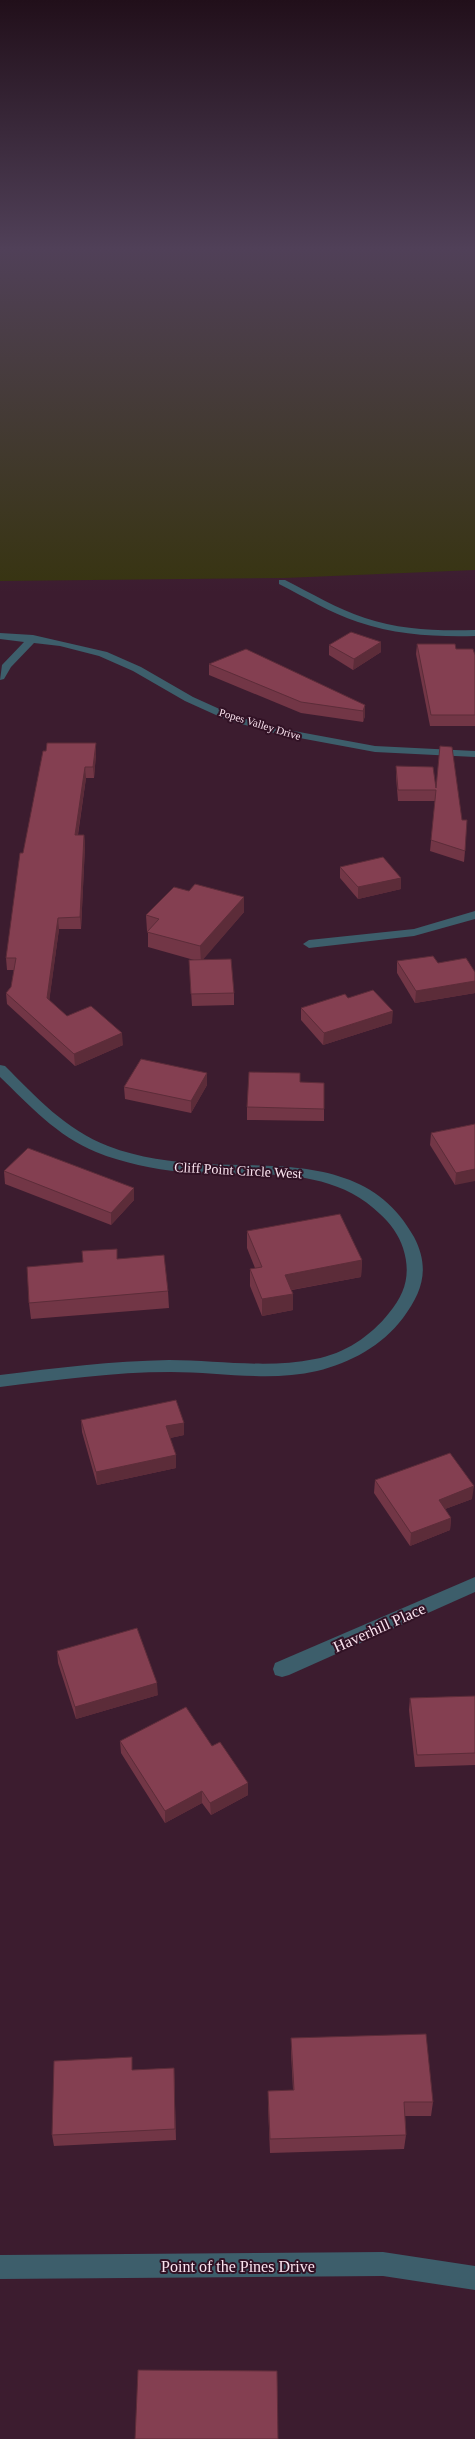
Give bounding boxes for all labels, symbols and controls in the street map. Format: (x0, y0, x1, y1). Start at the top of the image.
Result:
street label: Popes Valley Drive (218, 706, 302, 742)
street label: Cliff Point Circle West (174, 1160, 302, 1181)
street label: Haverhill Place (330, 1600, 428, 1655)
street label: Point of the Pines Drive (161, 2258, 315, 2275)

